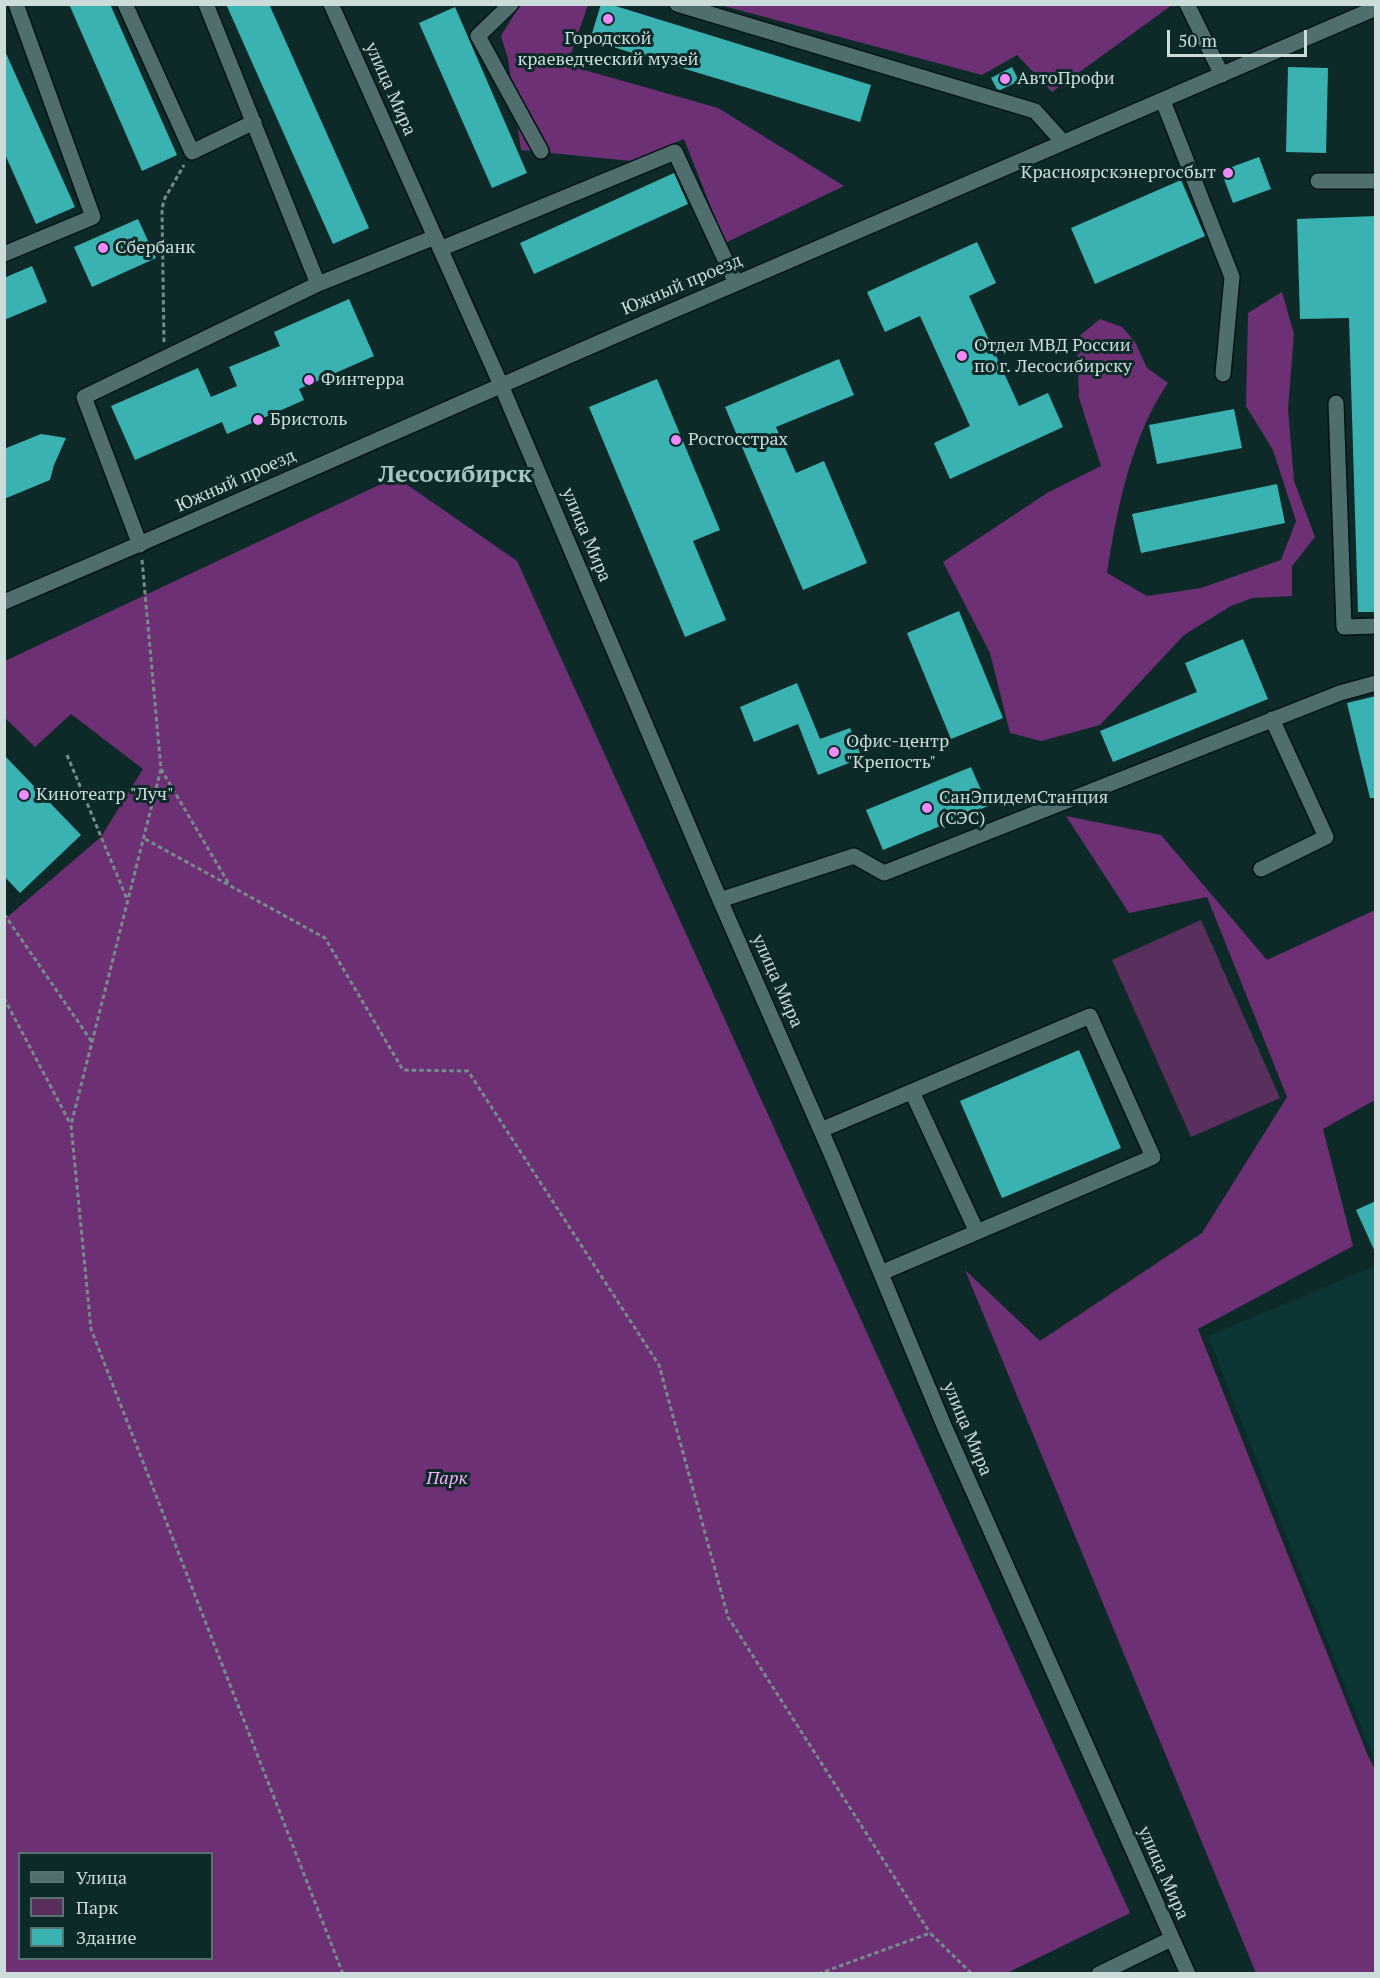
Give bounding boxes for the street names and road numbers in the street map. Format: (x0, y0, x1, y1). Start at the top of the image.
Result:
street label: улица Мира (360, 39, 420, 139)
street label: Южный проезд (618, 250, 746, 320)
street label: Южный проезд (173, 445, 299, 517)
street label: улица Мира (557, 485, 615, 585)
street label: улица Мира (747, 931, 807, 1031)
street label: улица Мира (938, 1379, 996, 1479)
street label: улица Мира (1133, 1823, 1193, 1923)

